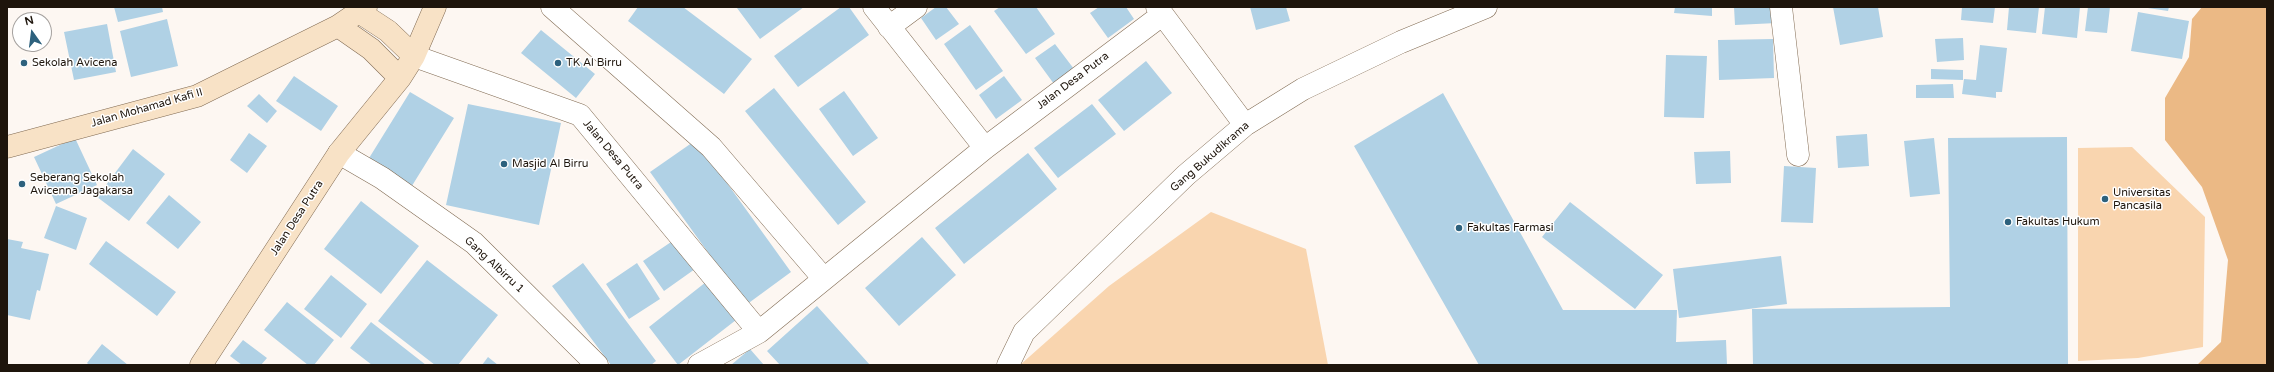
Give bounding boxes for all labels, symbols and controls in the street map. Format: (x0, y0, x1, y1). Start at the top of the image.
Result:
north arrow (12, 12, 52, 52)
text: N (23, 13, 35, 28)
street label: Jalan Desa Putra (1034, 50, 1112, 112)
place label: Sekolah Avicena (32, 56, 117, 70)
place label: TK Al Birru (566, 56, 622, 70)
marker: Sekolah Avicena (19, 58, 29, 68)
marker: TK Al Birru (553, 58, 563, 68)
street label: Jalan Mohamad Kafi II (90, 86, 204, 130)
street label: Jalan Desa Putra (580, 117, 646, 193)
street label: Gang Bukudikrama (1168, 119, 1252, 195)
place label: Masjid Al Birru (512, 157, 589, 171)
marker: Masjid Al Birru (499, 159, 509, 169)
place label: Seberang Sekolah Avicenna Jagakarsa (30, 171, 133, 197)
street label: Jalan Desa Putra (268, 178, 326, 258)
marker: Seberang Sekolah Avicenna Jagakarsa (17, 179, 27, 189)
place label: Universitas Pancasila (2113, 186, 2170, 212)
marker: Universitas Pancasila (2100, 194, 2110, 204)
place label: Fakultas Hukum (2016, 215, 2100, 229)
marker: Fakultas Hukum (2003, 217, 2013, 227)
place label: Fakultas Farmasi (1467, 221, 1554, 235)
marker: Fakultas Farmasi (1454, 223, 1464, 233)
street label: Gang Albirru 1 (462, 234, 526, 296)

